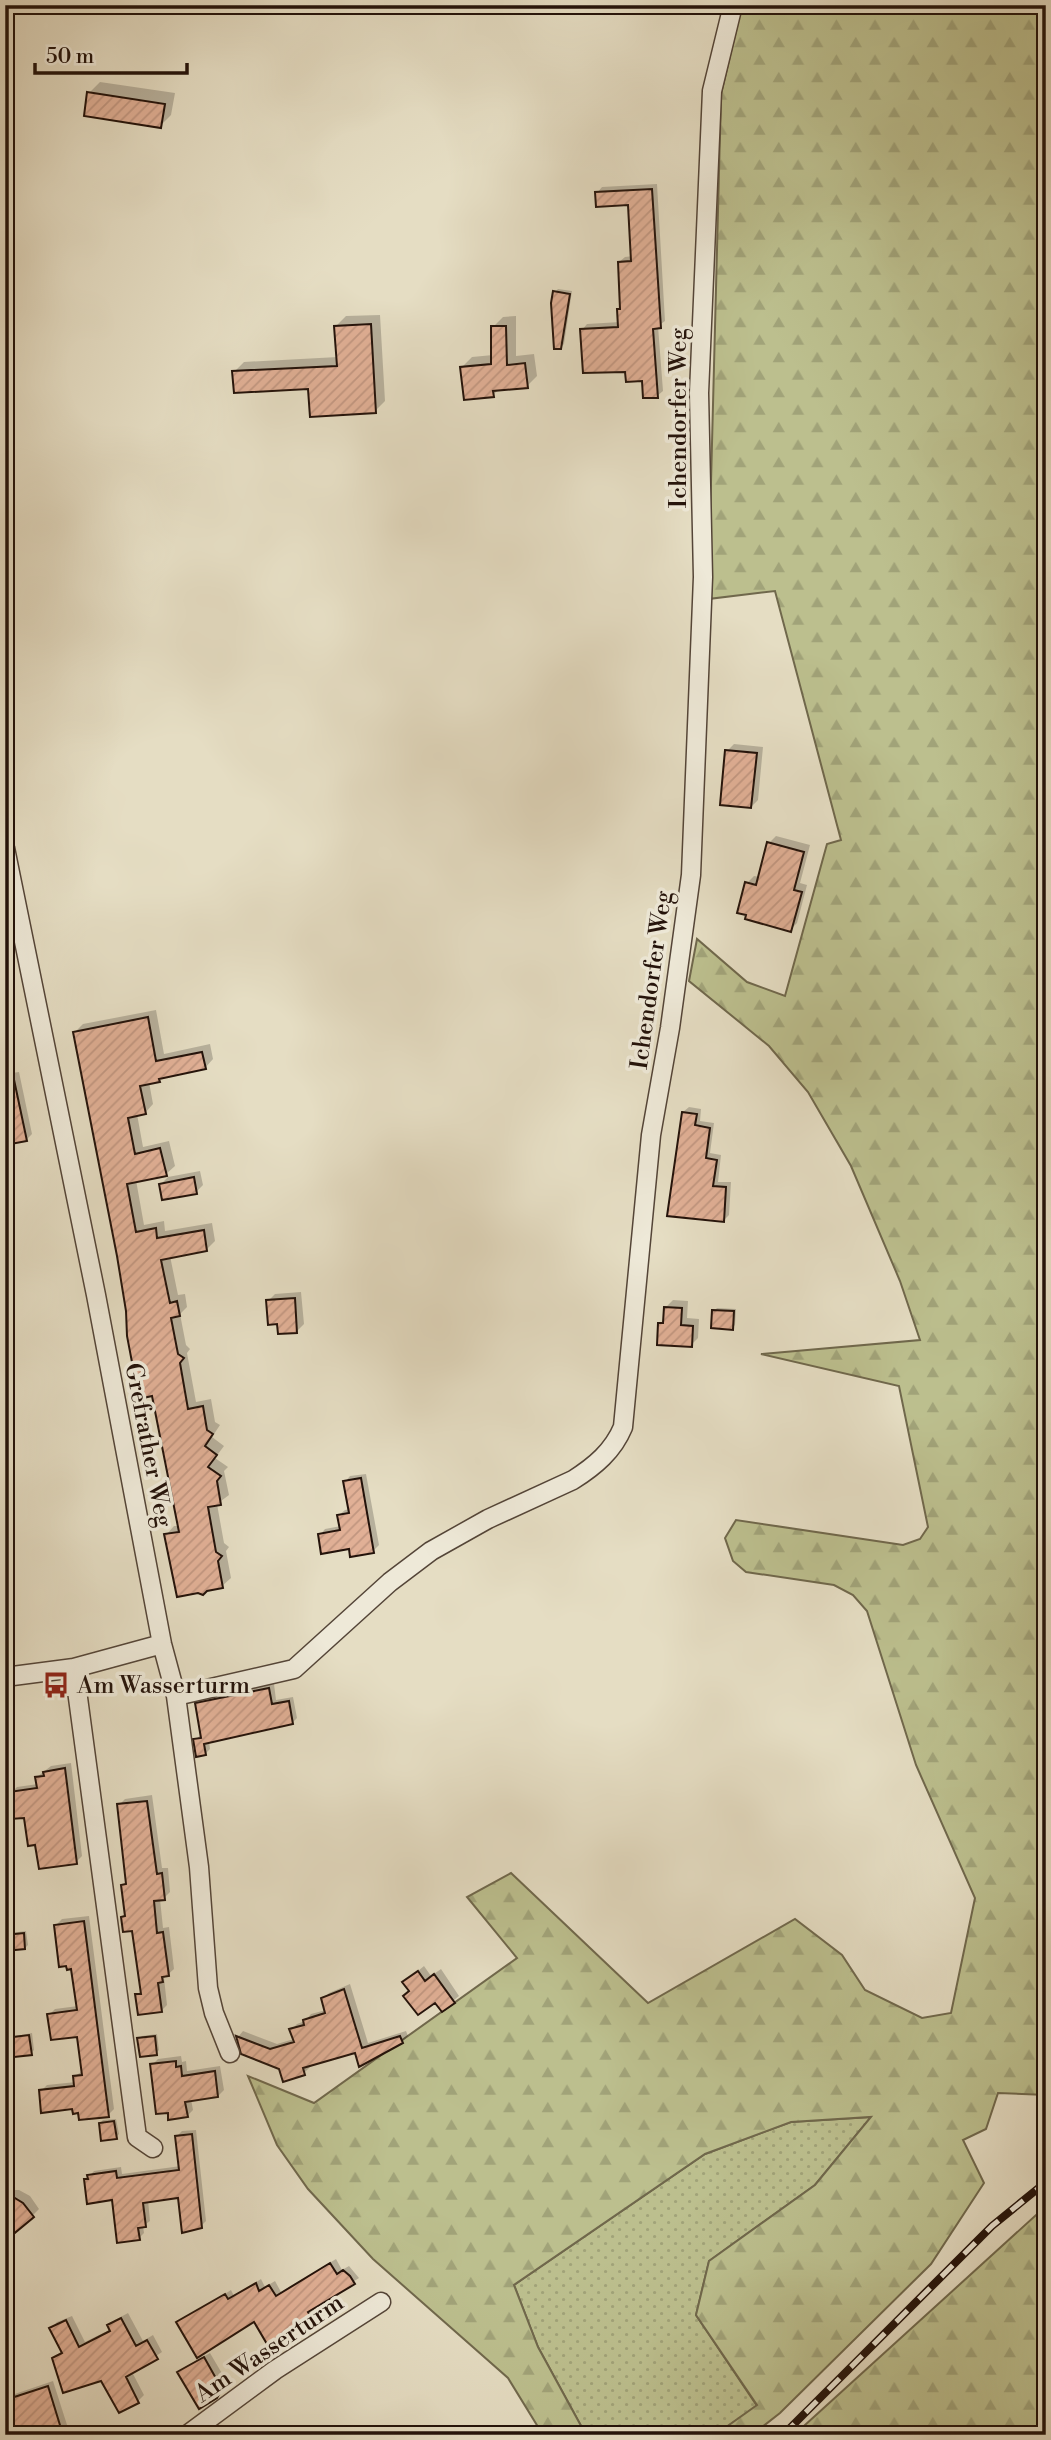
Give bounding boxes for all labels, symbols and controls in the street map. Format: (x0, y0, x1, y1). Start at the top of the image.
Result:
scale bar (35, 32, 187, 76)
text: 50 m (46, 44, 94, 70)
street label: Ichendorfer Weg (664, 327, 694, 508)
street label: Ichendorfer Weg (625, 888, 679, 1071)
street label: Grefrather Weg (117, 1361, 179, 1530)
bus stop icon: Am Wasserturm (41, 1670, 71, 1700)
place label: Am Wasserturm (76, 1671, 250, 1701)
street label: Am Wasserturm (189, 2288, 350, 2410)

